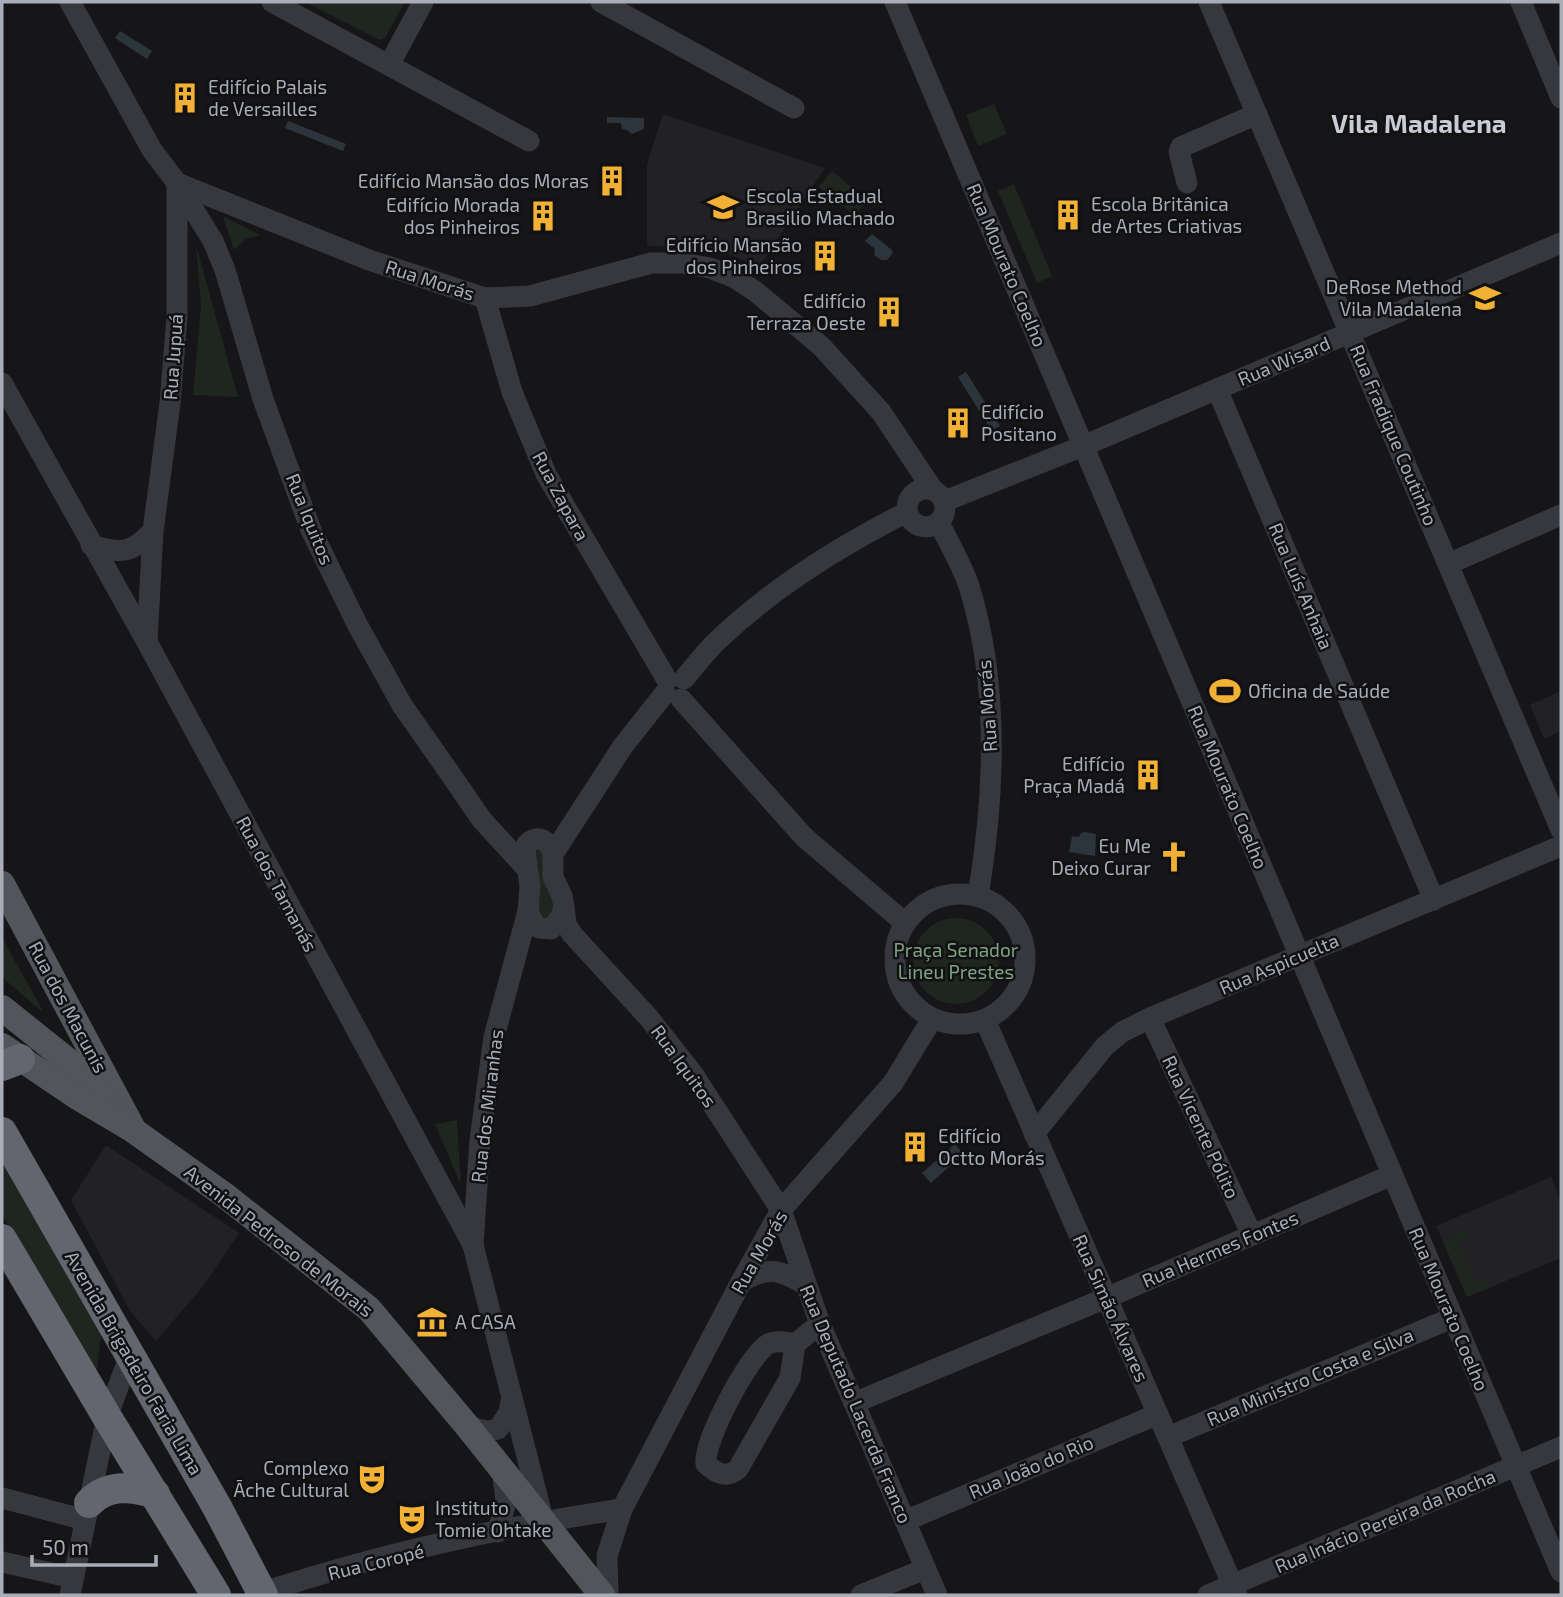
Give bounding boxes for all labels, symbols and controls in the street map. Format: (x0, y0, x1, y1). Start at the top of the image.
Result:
place label: Edifício Palais de Versailles (208, 75, 327, 120)
building icon: Edifício Palais de Versailles (168, 81, 202, 115)
district label: Vila Madalena (1331, 107, 1507, 138)
building icon: Edifício Mansão dos Moras (595, 164, 629, 198)
place label: Edifício Mansão dos Moras (358, 169, 589, 192)
street label: Rua Mourato Coelho (963, 180, 1052, 350)
place label: Escola Estadual Brasilio Machado (746, 184, 895, 229)
school or university icon: Escola Estadual Brasilio Machado (706, 190, 740, 224)
place label: Escola Britânica de Artes Criativas (1091, 192, 1242, 237)
place label: Edifício Morada dos Pinheiros (386, 193, 520, 238)
building icon: Escola Britânica de Artes Criativas (1051, 198, 1085, 232)
building icon: Edifício Morada dos Pinheiros (526, 199, 560, 233)
place label: Edifício Mansão dos Pinheiros (666, 233, 802, 278)
building icon: Edifício Mansão dos Pinheiros (808, 239, 842, 273)
street label: Rua Morás (383, 254, 478, 305)
place label: DeRose Method Vila Madalena (1326, 275, 1462, 320)
school or university icon: DeRose Method Vila Madalena (1468, 281, 1502, 315)
place label: Edifício Terraza Oeste (747, 289, 866, 334)
building icon: Edifício Terraza Oeste (872, 295, 906, 329)
street label: Rua Jupuá (158, 313, 187, 401)
street label: Rua Wisard (1234, 331, 1333, 390)
street label: Rua Fradique Coutinho (1346, 341, 1443, 529)
place label: Edifício Positano (981, 400, 1057, 445)
building icon: Edifício Positano (941, 406, 975, 440)
street label: Rua Zapara (528, 447, 595, 544)
street label: Rua Iquitos (282, 470, 339, 568)
street label: Rua Luís Anhaia (1264, 519, 1339, 653)
street label: Rua Morás (972, 659, 1001, 753)
sports icon: Oficina de Saúde (1208, 674, 1242, 708)
place label: Oficina de Saúde (1248, 679, 1390, 702)
street label: Rua Mourato Coelho (1184, 702, 1273, 872)
place label: Edifício Praça Madá (1023, 752, 1125, 798)
building icon: Edifício Praça Madá (1131, 758, 1165, 792)
street label: Rua dos Tamanás (232, 812, 323, 956)
place label: Eu Me Deixo Curar (1051, 834, 1151, 879)
church icon: Eu Me Deixo Curar (1157, 840, 1191, 874)
street label: Rua Aspicuelta (1216, 928, 1342, 999)
street label: Rua dos Macunis (24, 937, 113, 1076)
park label: Praça Senador Lineu Prestes (894, 938, 1019, 983)
street label: Rua Iquitos (647, 1020, 722, 1111)
street label: Rua dos Miranhas (466, 1028, 507, 1184)
street label: Rua Vicente Pólito (1158, 1052, 1245, 1202)
place label: Edifício Octto Morás (938, 1124, 1045, 1169)
building icon: Edifício Octto Morás (898, 1130, 932, 1164)
street label: Avenida Pedroso de Morais (180, 1160, 378, 1321)
street label: Rua Hermes Fontes (1138, 1205, 1301, 1292)
street label: Rua Morás (726, 1206, 792, 1298)
street label: Rua Mourato Coelho (1405, 1224, 1494, 1394)
street label: Rua Simão Álvares (1069, 1231, 1154, 1385)
street label: Avenida Brigadeiro Faria Lima (61, 1247, 208, 1479)
street label: Rua Deputado Lacerda Franco (796, 1281, 917, 1527)
museum icon: A CASA (415, 1305, 449, 1339)
place label: A CASA (455, 1310, 516, 1333)
street label: Rua Ministro Costa e Silva (1203, 1323, 1417, 1431)
street label: Rua João do Rio (965, 1430, 1096, 1503)
place label: Complexo Āche Cultural (233, 1456, 349, 1501)
theatre icon: Complexo Āche Cultural (355, 1462, 389, 1496)
street label: Rua Inácio Pereira da Rocha (1271, 1464, 1499, 1577)
place label: Instituto Tomie Ohtake (435, 1496, 552, 1541)
theatre icon: Instituto Tomie Ohtake (395, 1502, 429, 1536)
scale bar (32, 1524, 156, 1568)
text: 50 m (42, 1534, 89, 1559)
street label: Rua Coropé (325, 1538, 426, 1585)

